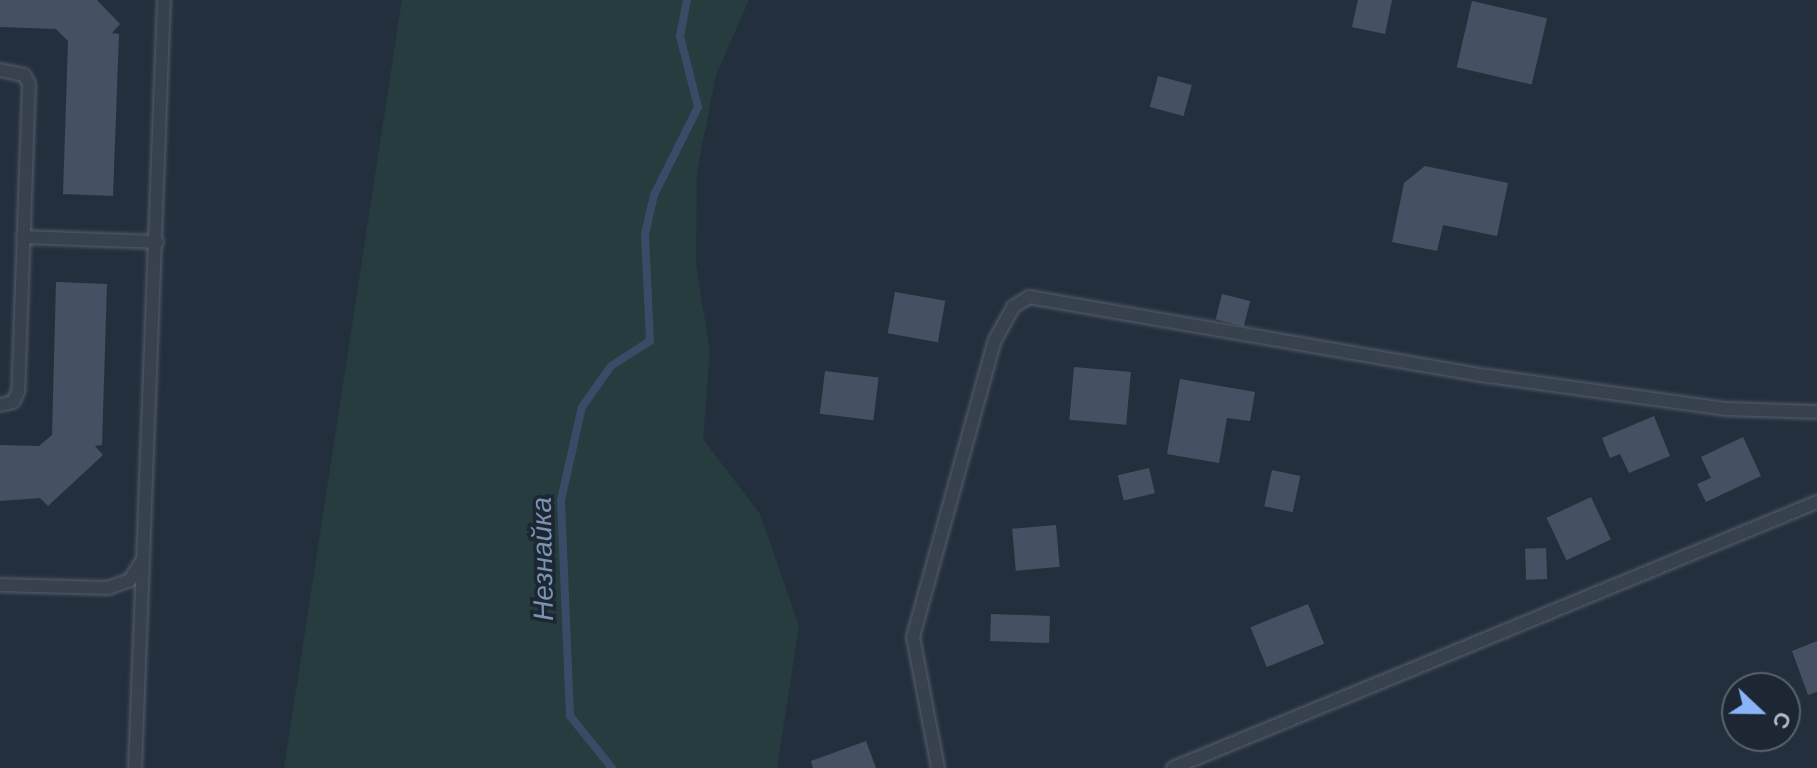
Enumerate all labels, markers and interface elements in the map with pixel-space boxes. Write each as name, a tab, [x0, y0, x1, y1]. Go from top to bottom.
water label: Незнайка	[525, 497, 561, 621]
north arrow	[1721, 672, 1801, 752]
text: С	[1765, 708, 1798, 733]

